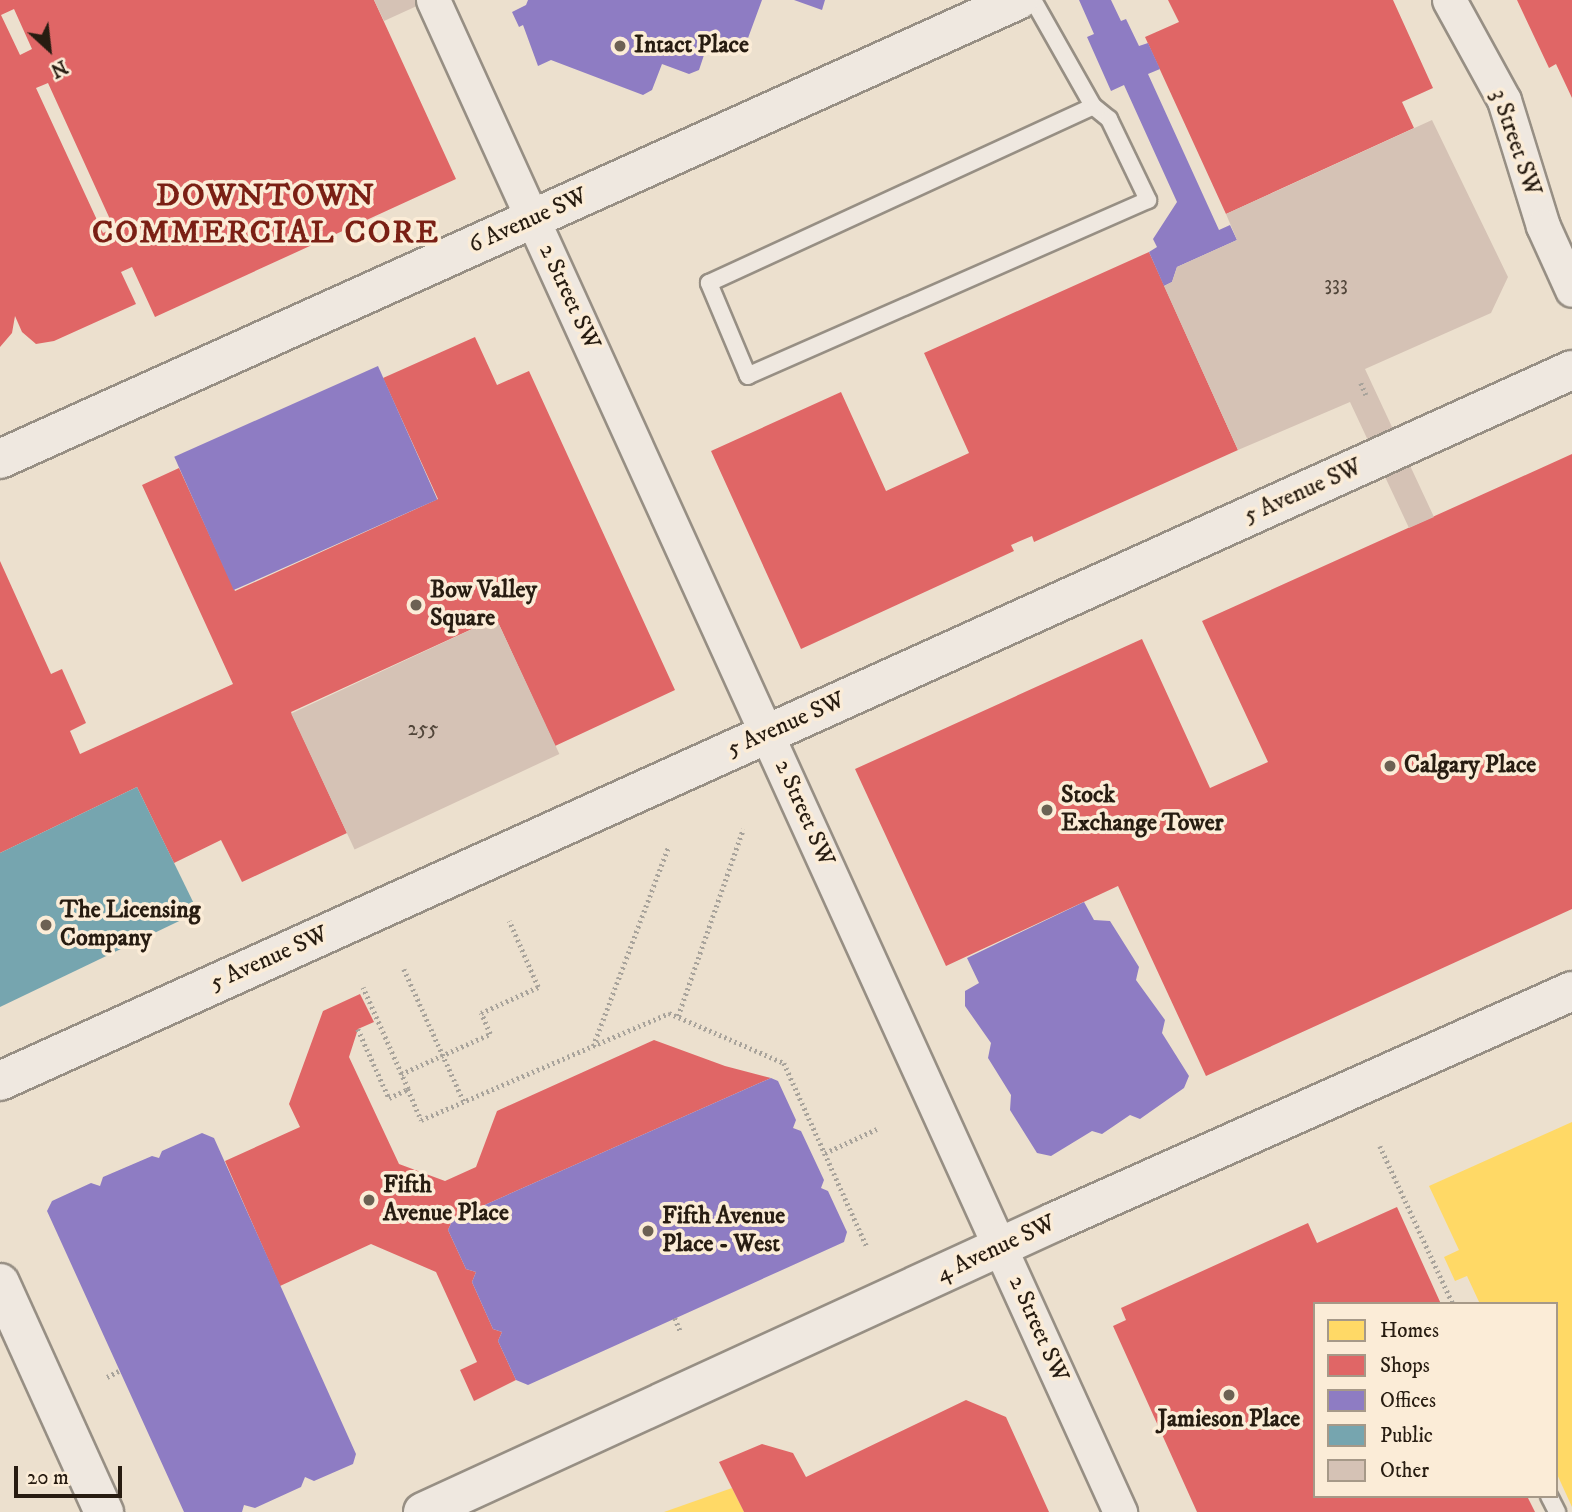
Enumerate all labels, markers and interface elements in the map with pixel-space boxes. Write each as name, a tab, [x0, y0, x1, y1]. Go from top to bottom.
north arrow	[14, 14, 84, 84]
place label: Intact Place	[634, 32, 749, 60]
marker: Intact Place	[612, 38, 628, 54]
text: N	[47, 54, 71, 82]
street label: 3 Street SW	[1483, 86, 1547, 200]
district label: DOWNTOWN COMMERCIAL CORE	[94, 178, 438, 253]
street label: 6 Avenue SW	[464, 182, 592, 260]
street label: 2 Street SW	[532, 240, 606, 354]
house number: 333	[1324, 271, 1348, 297]
street label: 5 Avenue SW	[1240, 453, 1366, 531]
place label: Bow Valley Square	[430, 577, 537, 633]
marker: Bow Valley Square	[408, 597, 424, 613]
street label: 5 Avenue SW	[723, 686, 849, 764]
house number: 255	[407, 716, 439, 742]
place label: Calgary Place	[1404, 752, 1536, 780]
street label: 2 Street SW	[768, 755, 840, 871]
marker: Calgary Place	[1382, 758, 1398, 774]
place label: Stock Exchange Tower	[1061, 782, 1224, 838]
marker: Stock Exchange Tower	[1039, 802, 1055, 818]
place label: The Licensing Company	[60, 897, 200, 953]
marker: The Licensing Company	[38, 917, 54, 933]
street label: 5 Avenue SW	[206, 920, 332, 998]
place label: Fifth Avenue Place	[383, 1172, 509, 1228]
marker: Fifth Avenue Place	[361, 1192, 377, 1208]
place label: Fifth Avenue Place - West	[662, 1203, 785, 1259]
street label: 4 Avenue SW	[932, 1209, 1060, 1289]
marker: Fifth Avenue Place - West	[640, 1223, 656, 1239]
street label: 2 Street SW	[1002, 1271, 1074, 1387]
legend	[1313, 1302, 1558, 1498]
text: Homes	[1380, 1318, 1439, 1344]
text: Shops	[1380, 1353, 1430, 1379]
marker: Jamieson Place	[1221, 1387, 1237, 1403]
text: Offices	[1380, 1388, 1436, 1414]
place label: Jamieson Place	[1158, 1406, 1300, 1434]
text: Public	[1380, 1423, 1433, 1449]
scale bar	[18, 1452, 126, 1496]
text: Other	[1380, 1458, 1429, 1484]
text: 20 m	[27, 1465, 69, 1491]

